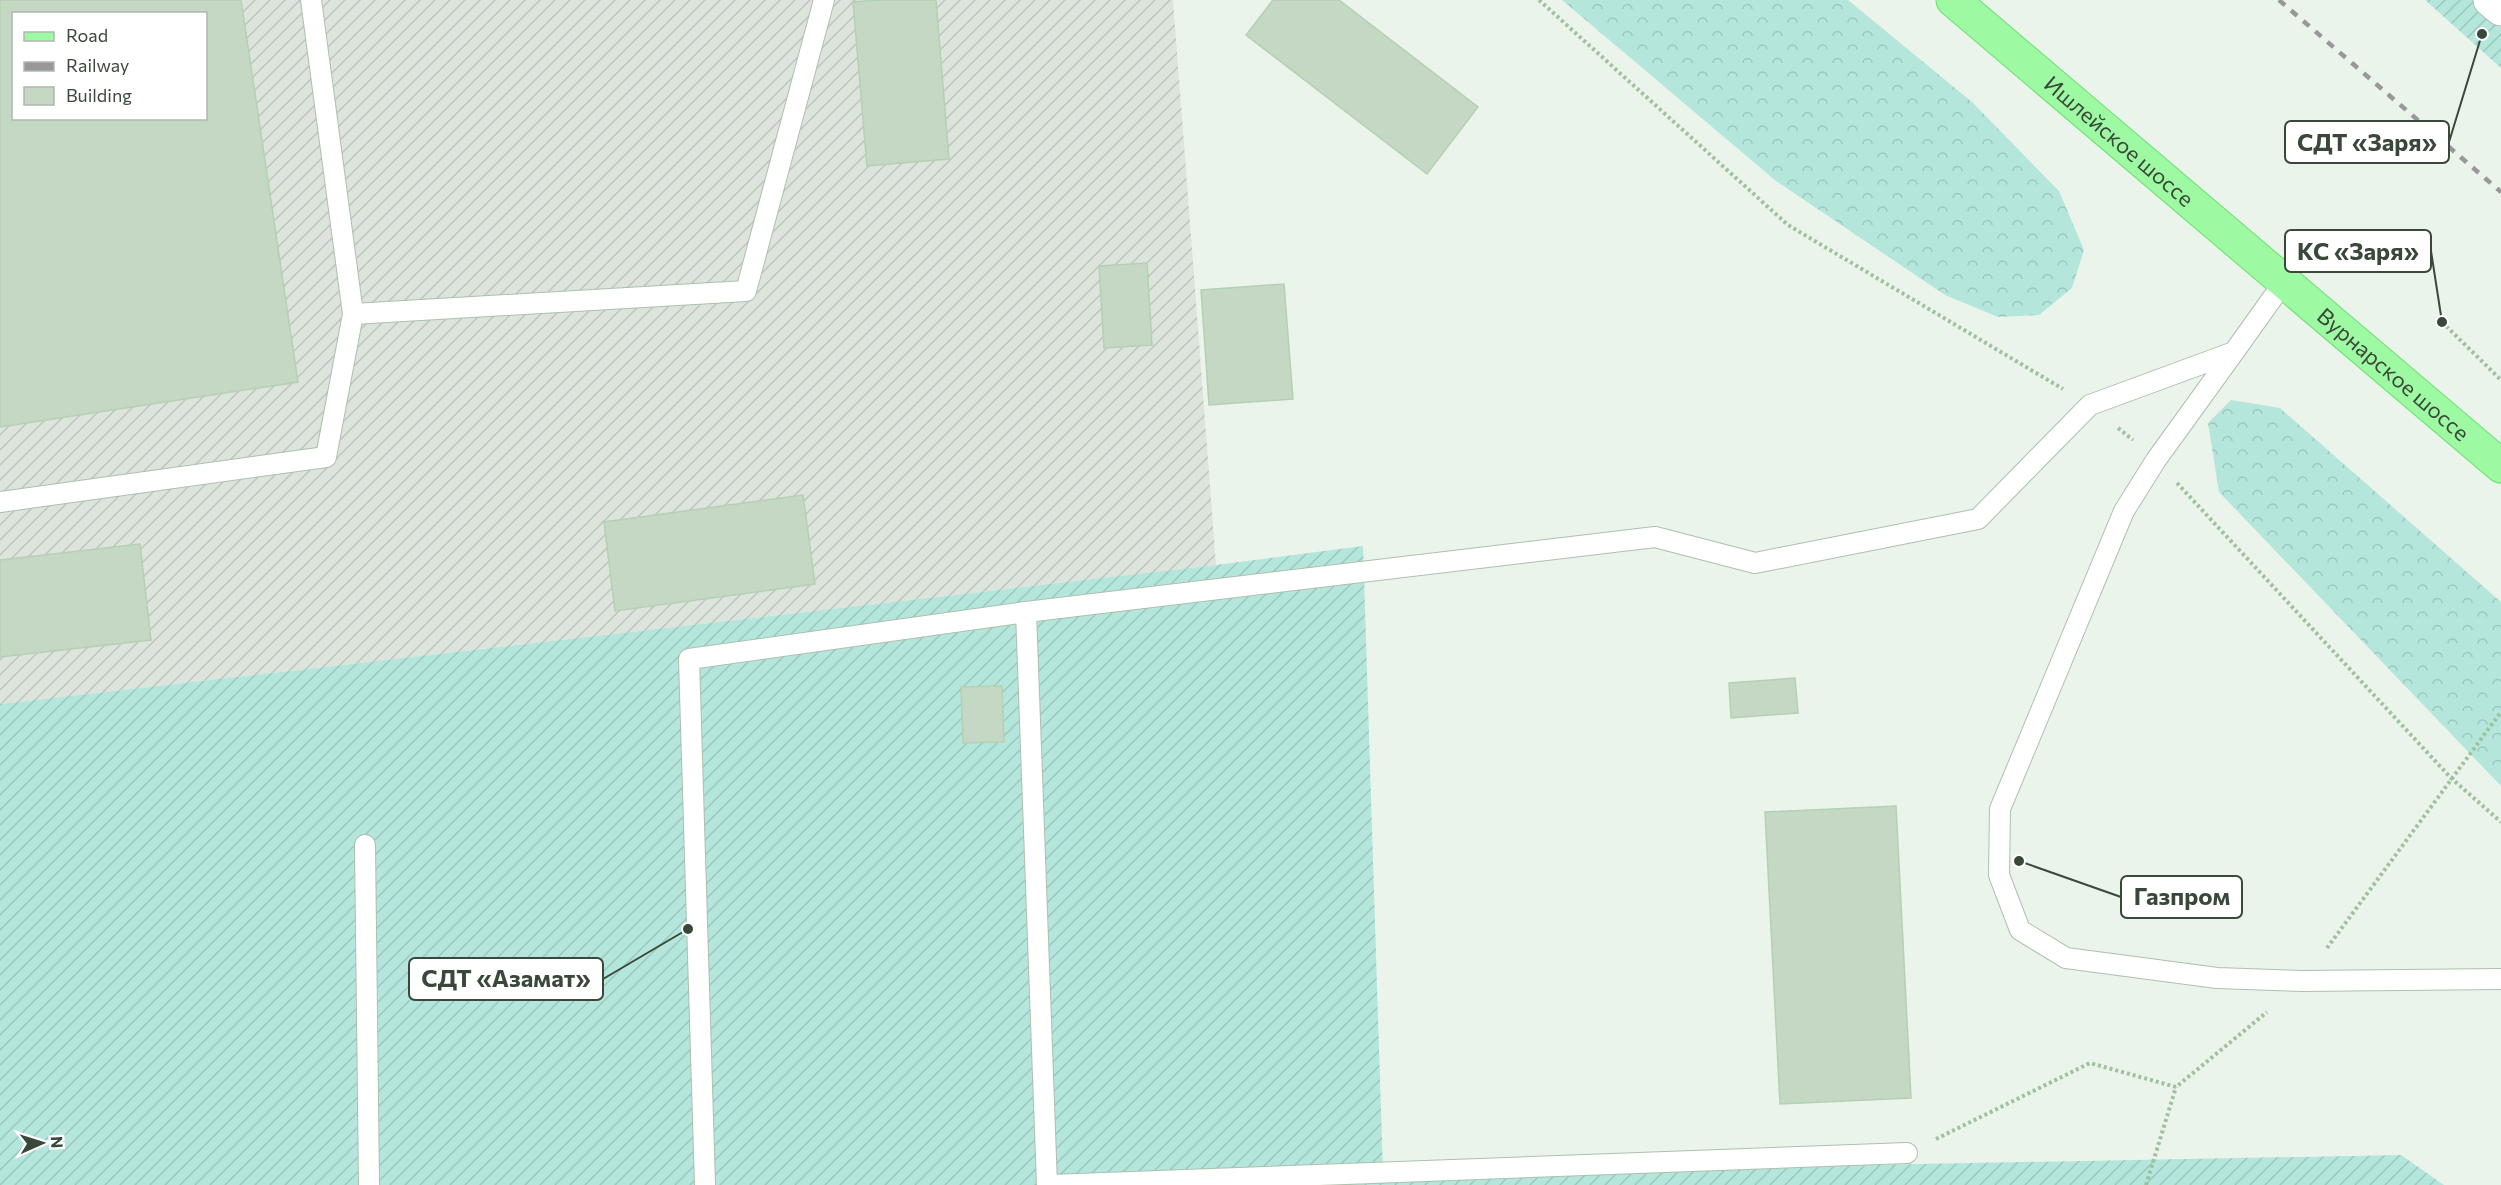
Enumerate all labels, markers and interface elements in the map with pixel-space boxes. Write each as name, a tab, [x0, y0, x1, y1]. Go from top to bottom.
legend	[12, 12, 207, 120]
text: Road	[66, 24, 108, 46]
text: Railway	[66, 54, 129, 76]
street label: Ишлейское шоссе	[2039, 70, 2200, 212]
text: Building	[66, 84, 132, 106]
callout: СДТ «Заря»	[2285, 121, 2449, 163]
text: СДТ «Заря»	[2297, 127, 2437, 156]
callout: КС «Заря»	[2285, 230, 2431, 272]
text: КС «Заря»	[2297, 236, 2419, 265]
street label: Вурнарское шоссе	[2312, 302, 2475, 446]
callout: Газпром	[2121, 876, 2242, 918]
text: Газпром	[2134, 881, 2230, 910]
callout: СДТ «Азамат»	[409, 958, 603, 1000]
text: СДТ «Азамат»	[421, 963, 591, 992]
north arrow	[12, 1113, 72, 1173]
text: N	[48, 1136, 67, 1149]

